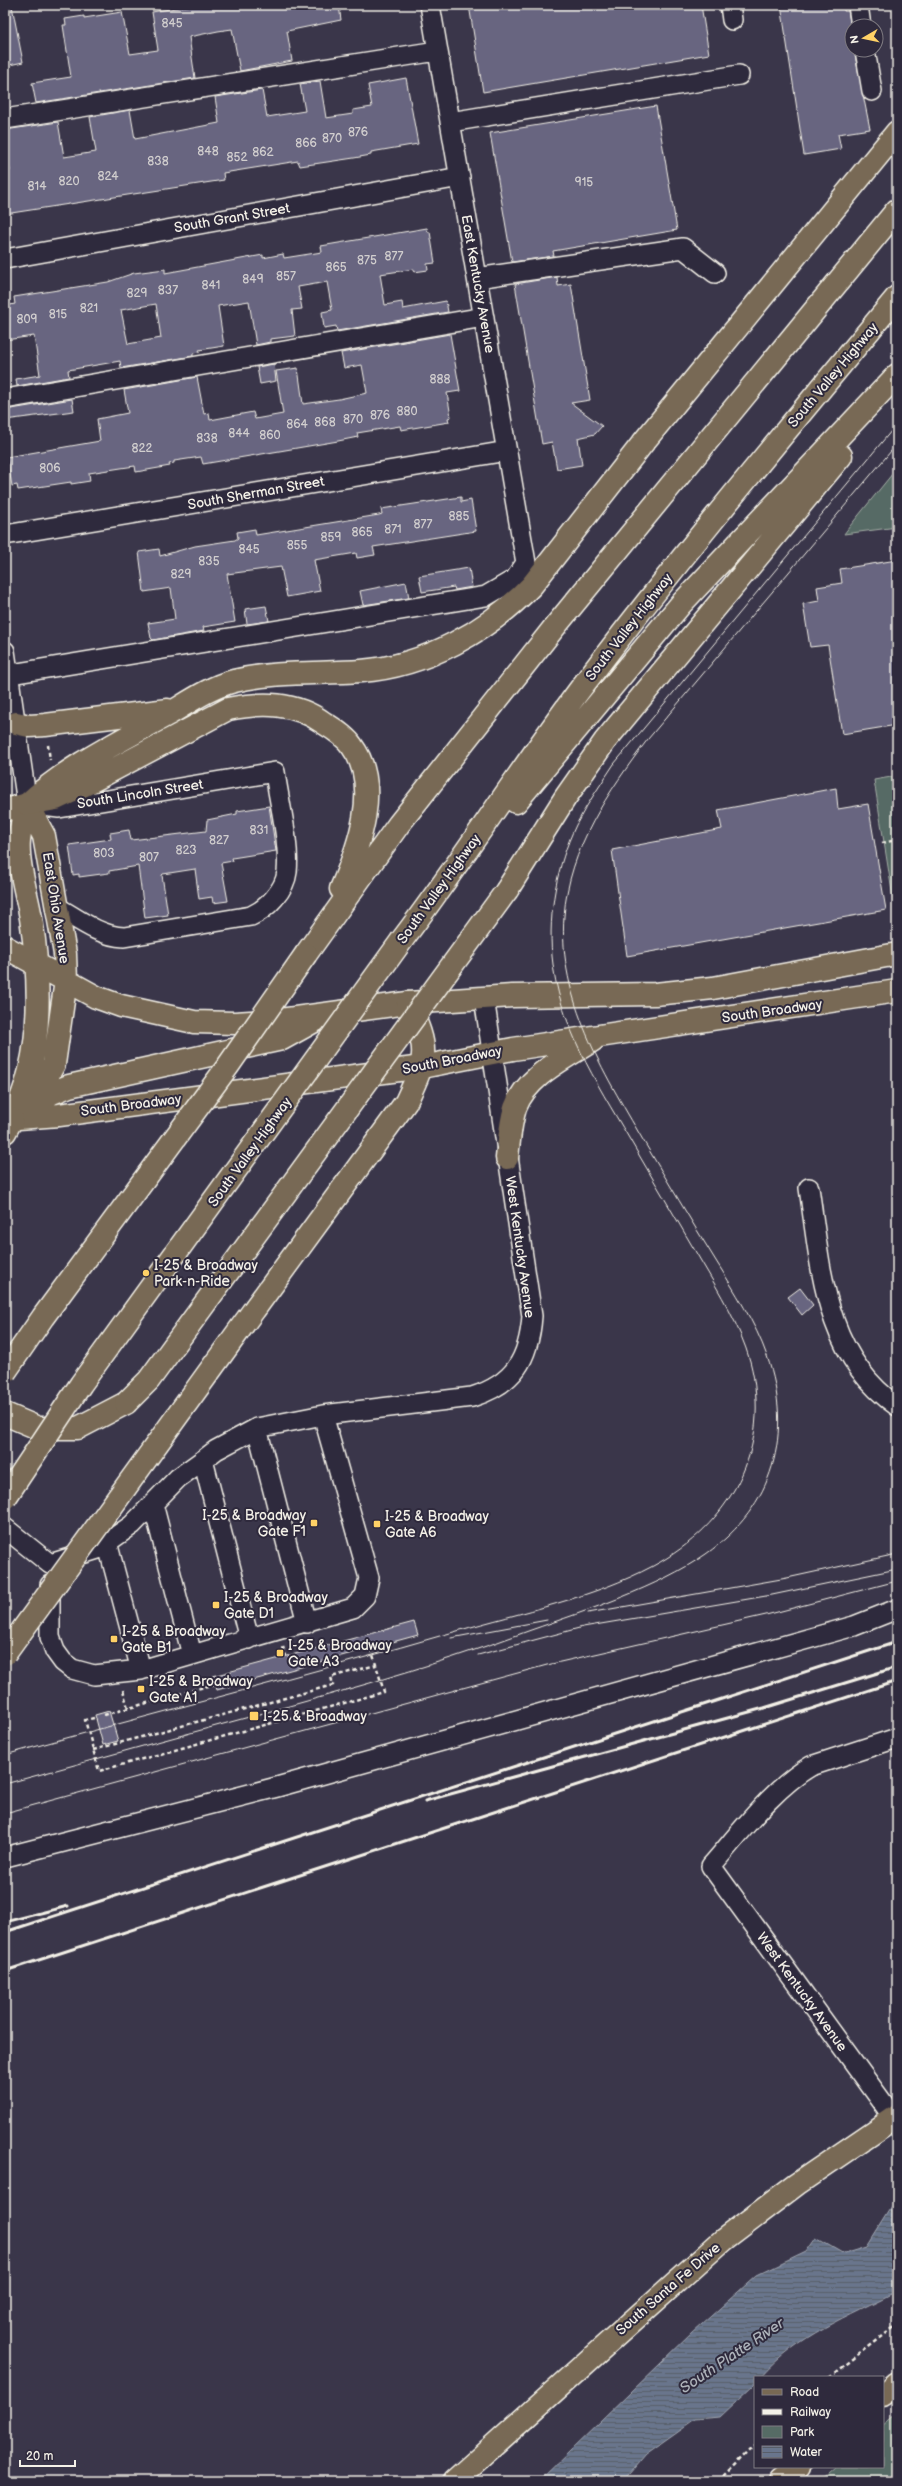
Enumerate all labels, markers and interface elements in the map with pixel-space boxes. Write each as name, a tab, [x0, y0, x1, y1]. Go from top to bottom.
house number: 845	[161, 16, 183, 31]
north arrow	[844, 18, 884, 58]
text: N	[848, 34, 862, 45]
house number: 876	[348, 125, 368, 140]
house number: 870	[322, 131, 342, 146]
house number: 866	[295, 136, 317, 151]
house number: 848	[197, 144, 219, 159]
house number: 862	[252, 145, 274, 160]
house number: 852	[227, 150, 247, 165]
house number: 838	[147, 154, 169, 169]
house number: 824	[97, 169, 119, 184]
house number: 820	[58, 174, 80, 189]
house number: 915	[575, 175, 593, 190]
house number: 814	[28, 179, 47, 194]
street label: South Grant Street	[173, 199, 292, 237]
street label: East Kentucky Avenue	[457, 214, 499, 354]
house number: 877	[385, 249, 403, 264]
house number: 875	[357, 253, 377, 268]
house number: 865	[325, 260, 347, 275]
house number: 857	[276, 269, 296, 284]
house number: 849	[242, 272, 264, 287]
house number: 841	[202, 278, 220, 293]
house number: 837	[158, 283, 178, 298]
house number: 829	[126, 286, 148, 301]
house number: 821	[80, 301, 98, 316]
house number: 815	[49, 307, 67, 322]
house number: 809	[17, 312, 38, 327]
street label: South Valley Highway	[784, 319, 882, 431]
house number: 888	[430, 372, 451, 387]
house number: 880	[396, 404, 418, 419]
house number: 876	[370, 408, 390, 423]
house number: 870	[343, 412, 363, 427]
house number: 868	[314, 415, 336, 430]
house number: 864	[286, 417, 308, 432]
house number: 844	[228, 426, 250, 441]
house number: 860	[259, 428, 281, 443]
house number: 838	[196, 431, 218, 446]
house number: 822	[131, 441, 153, 456]
house number: 806	[39, 461, 61, 476]
street label: South Sherman Street	[186, 472, 326, 513]
house number: 885	[449, 509, 470, 524]
house number: 877	[414, 517, 432, 532]
house number: 871	[384, 522, 402, 537]
house number: 865	[351, 525, 373, 540]
house number: 859	[321, 530, 341, 545]
house number: 855	[287, 538, 307, 553]
house number: 845	[238, 542, 260, 557]
house number: 835	[198, 554, 220, 569]
house number: 829	[170, 567, 192, 582]
street label: South Valley Highway	[582, 570, 677, 684]
street label: South Lincoln Street	[76, 776, 205, 812]
house number: 831	[249, 823, 269, 838]
street label: South Valley Highway	[394, 830, 485, 947]
house number: 827	[209, 833, 229, 848]
house number: 823	[175, 843, 197, 858]
house number: 803	[93, 846, 115, 861]
house number: 807	[139, 850, 159, 865]
street label: East Ohio Avenue	[39, 851, 73, 965]
street label: South Broadway	[721, 995, 824, 1026]
street label: South Broadway	[401, 1042, 504, 1078]
street label: South Broadway	[80, 1090, 183, 1120]
street label: South Valley Highway	[205, 1093, 296, 1210]
street label: West Kentucky Avenue	[502, 1175, 538, 1319]
place label: I-25 & Broadway Park-n-Ride	[154, 1257, 259, 1290]
marker: I-25 & Broadway Park-n-Ride	[141, 1268, 151, 1278]
place label: I-25 & Broadway Gate F1	[202, 1507, 307, 1540]
place label: I-25 & Broadway Gate A6	[385, 1508, 490, 1541]
marker: I-25 & Broadway Gate F1	[309, 1518, 319, 1528]
marker: I-25 & Broadway Gate A6	[372, 1519, 382, 1529]
place label: I-25 & Broadway Gate D1	[224, 1589, 329, 1622]
marker: I-25 & Broadway Gate D1	[211, 1600, 221, 1610]
place label: I-25 & Broadway Gate B1	[122, 1623, 227, 1656]
marker: I-25 & Broadway Gate B1	[109, 1634, 119, 1644]
place label: I-25 & Broadway Gate A3	[288, 1637, 393, 1670]
marker: I-25 & Broadway Gate A3	[275, 1648, 285, 1658]
place label: I-25 & Broadway Gate A1	[149, 1673, 254, 1706]
marker: I-25 & Broadway Gate A1	[136, 1684, 146, 1694]
place label: I-25 & Broadway	[263, 1708, 368, 1725]
marker: I-25 & Broadway	[248, 1710, 260, 1722]
street label: West Kentucky Avenue	[753, 1929, 851, 2055]
street label: South Santa Fe Drive	[612, 2239, 724, 2339]
water label: South Platte River	[676, 2313, 789, 2398]
legend	[754, 2376, 884, 2468]
text: Road	[790, 2385, 819, 2400]
text: Railway	[790, 2405, 832, 2420]
text: Park	[790, 2425, 814, 2440]
scale bar	[20, 2442, 75, 2468]
text: Water	[790, 2445, 822, 2460]
text: 20 m	[26, 2449, 53, 2464]

